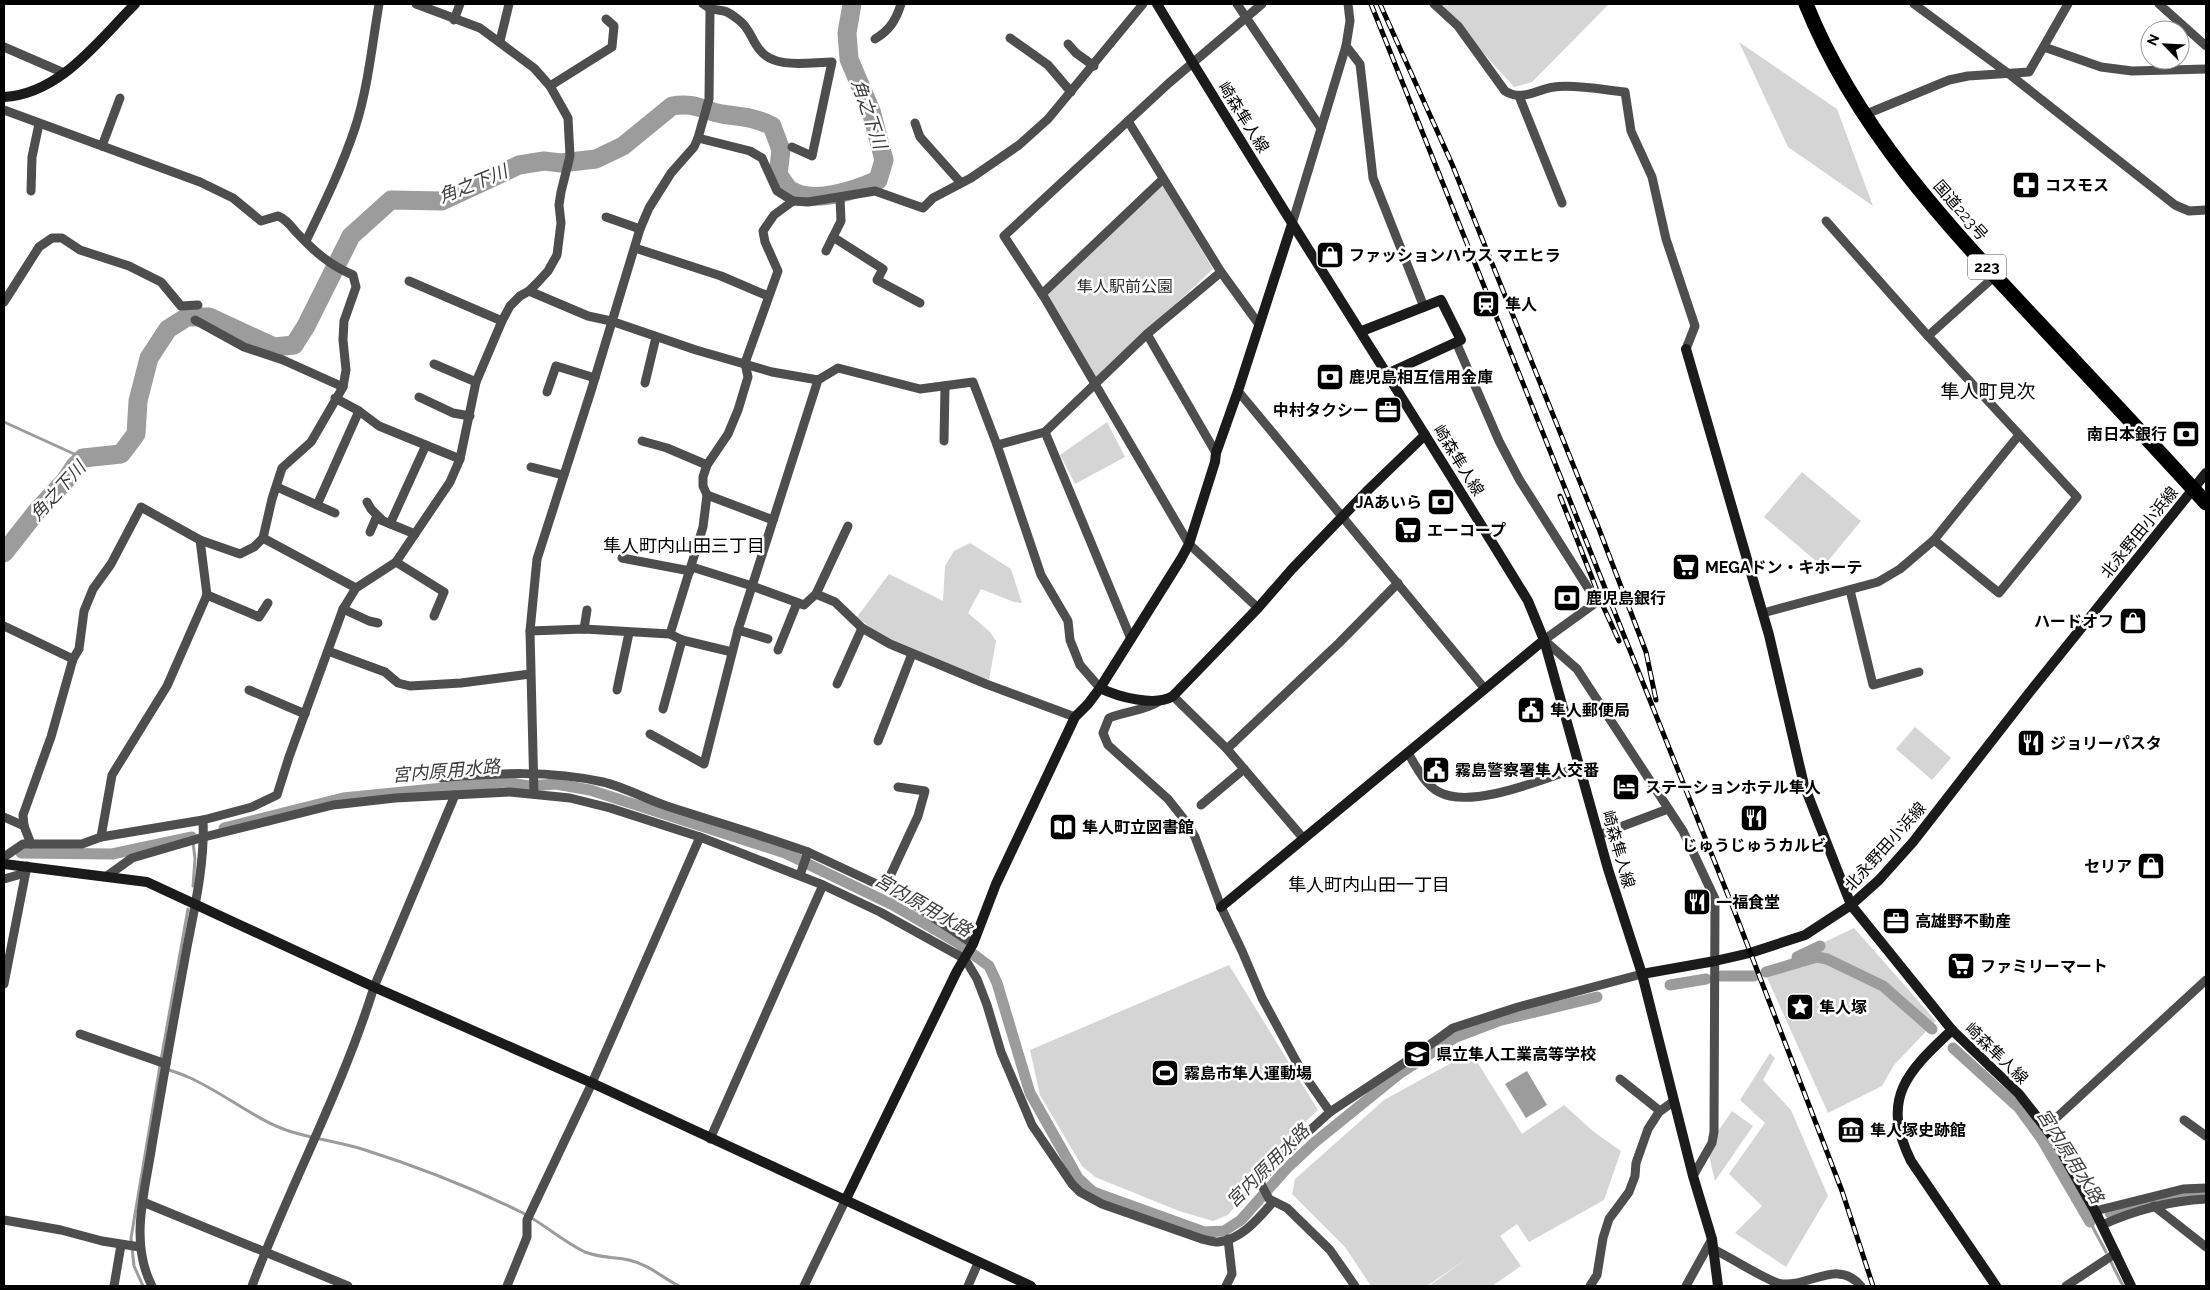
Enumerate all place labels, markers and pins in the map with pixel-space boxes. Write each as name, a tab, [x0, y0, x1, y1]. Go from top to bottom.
pharmacy icon: コスモス	[2011, 170, 2041, 200]
place label: コスモス	[2045, 176, 2109, 195]
shop icon: ファッションハウス マエヒラ	[1315, 240, 1345, 270]
place label: ファッションハウス マエヒラ	[1349, 246, 1561, 265]
station icon: 隼人	[1471, 289, 1501, 319]
place label: 隼人	[1505, 295, 1537, 314]
bank icon: 鹿児島相互信用金庫	[1315, 362, 1345, 392]
place label: 鹿児島相互信用金庫	[1349, 368, 1493, 387]
office icon: 中村タクシー	[1373, 395, 1403, 425]
place label: 中村タクシー	[1273, 401, 1369, 420]
bank icon: 南日本銀行	[2171, 419, 2201, 449]
place label: 南日本銀行	[2087, 425, 2167, 444]
bank icon: JAあいら	[1426, 487, 1456, 517]
place label: JAあいら	[1356, 493, 1422, 512]
supermarket icon: エーコープ	[1393, 515, 1423, 545]
place label: エーコープ	[1427, 521, 1506, 540]
supermarket icon: MEGAドン・キホーテ	[1671, 552, 1701, 582]
place label: MEGAドン・キホーテ	[1705, 558, 1863, 577]
bank icon: 鹿児島銀行	[1552, 583, 1582, 613]
place label: 鹿児島銀行	[1586, 589, 1666, 608]
shop icon: ハードオフ	[2118, 606, 2148, 636]
place label: ハードオフ	[2034, 612, 2114, 631]
public building icon: 隼人郵便局	[1516, 695, 1546, 725]
place label: 隼人郵便局	[1550, 701, 1630, 720]
restaurant icon: ジョリーパスタ	[2016, 728, 2046, 758]
place label: ジョリーパスタ	[2050, 734, 2162, 753]
public building icon: 霧島警察署隼人交番	[1421, 755, 1451, 785]
place label: 霧島警察署隼人交番	[1455, 761, 1599, 780]
hotel icon: ステーションホテル隼人	[1611, 772, 1641, 802]
place label: ステーションホテル隼人	[1645, 778, 1821, 797]
restaurant icon: じゅうじゅうカルビ	[1739, 803, 1769, 833]
library icon: 隼人町立図書館	[1048, 812, 1078, 842]
place label: 隼人町立図書館	[1082, 818, 1194, 837]
place label: じゅうじゅうカルビ	[1682, 836, 1826, 855]
shop icon: セリア	[2136, 851, 2166, 881]
place label: セリア	[2084, 857, 2132, 876]
restaurant icon: 一福食堂	[1682, 887, 1712, 917]
place label: 一福食堂	[1716, 893, 1780, 912]
office icon: 高雄野不動産	[1881, 906, 1911, 936]
place label: 高雄野不動産	[1915, 912, 2011, 931]
supermarket icon: ファミリーマート	[1946, 951, 1976, 981]
place label: ファミリーマート	[1980, 957, 2108, 976]
place icon: 隼人塚	[1785, 992, 1815, 1022]
place label: 隼人塚	[1819, 998, 1867, 1017]
school or university icon: 県立隼人工業高等学校	[1402, 1039, 1432, 1069]
place label: 県立隼人工業高等学校	[1436, 1045, 1596, 1064]
sports icon: 霧島市隼人運動場	[1150, 1058, 1180, 1088]
place label: 霧島市隼人運動場	[1184, 1064, 1312, 1083]
museum icon: 隼人塚史跡館	[1836, 1115, 1866, 1145]
place label: 隼人塚史跡館	[1870, 1121, 1966, 1140]

